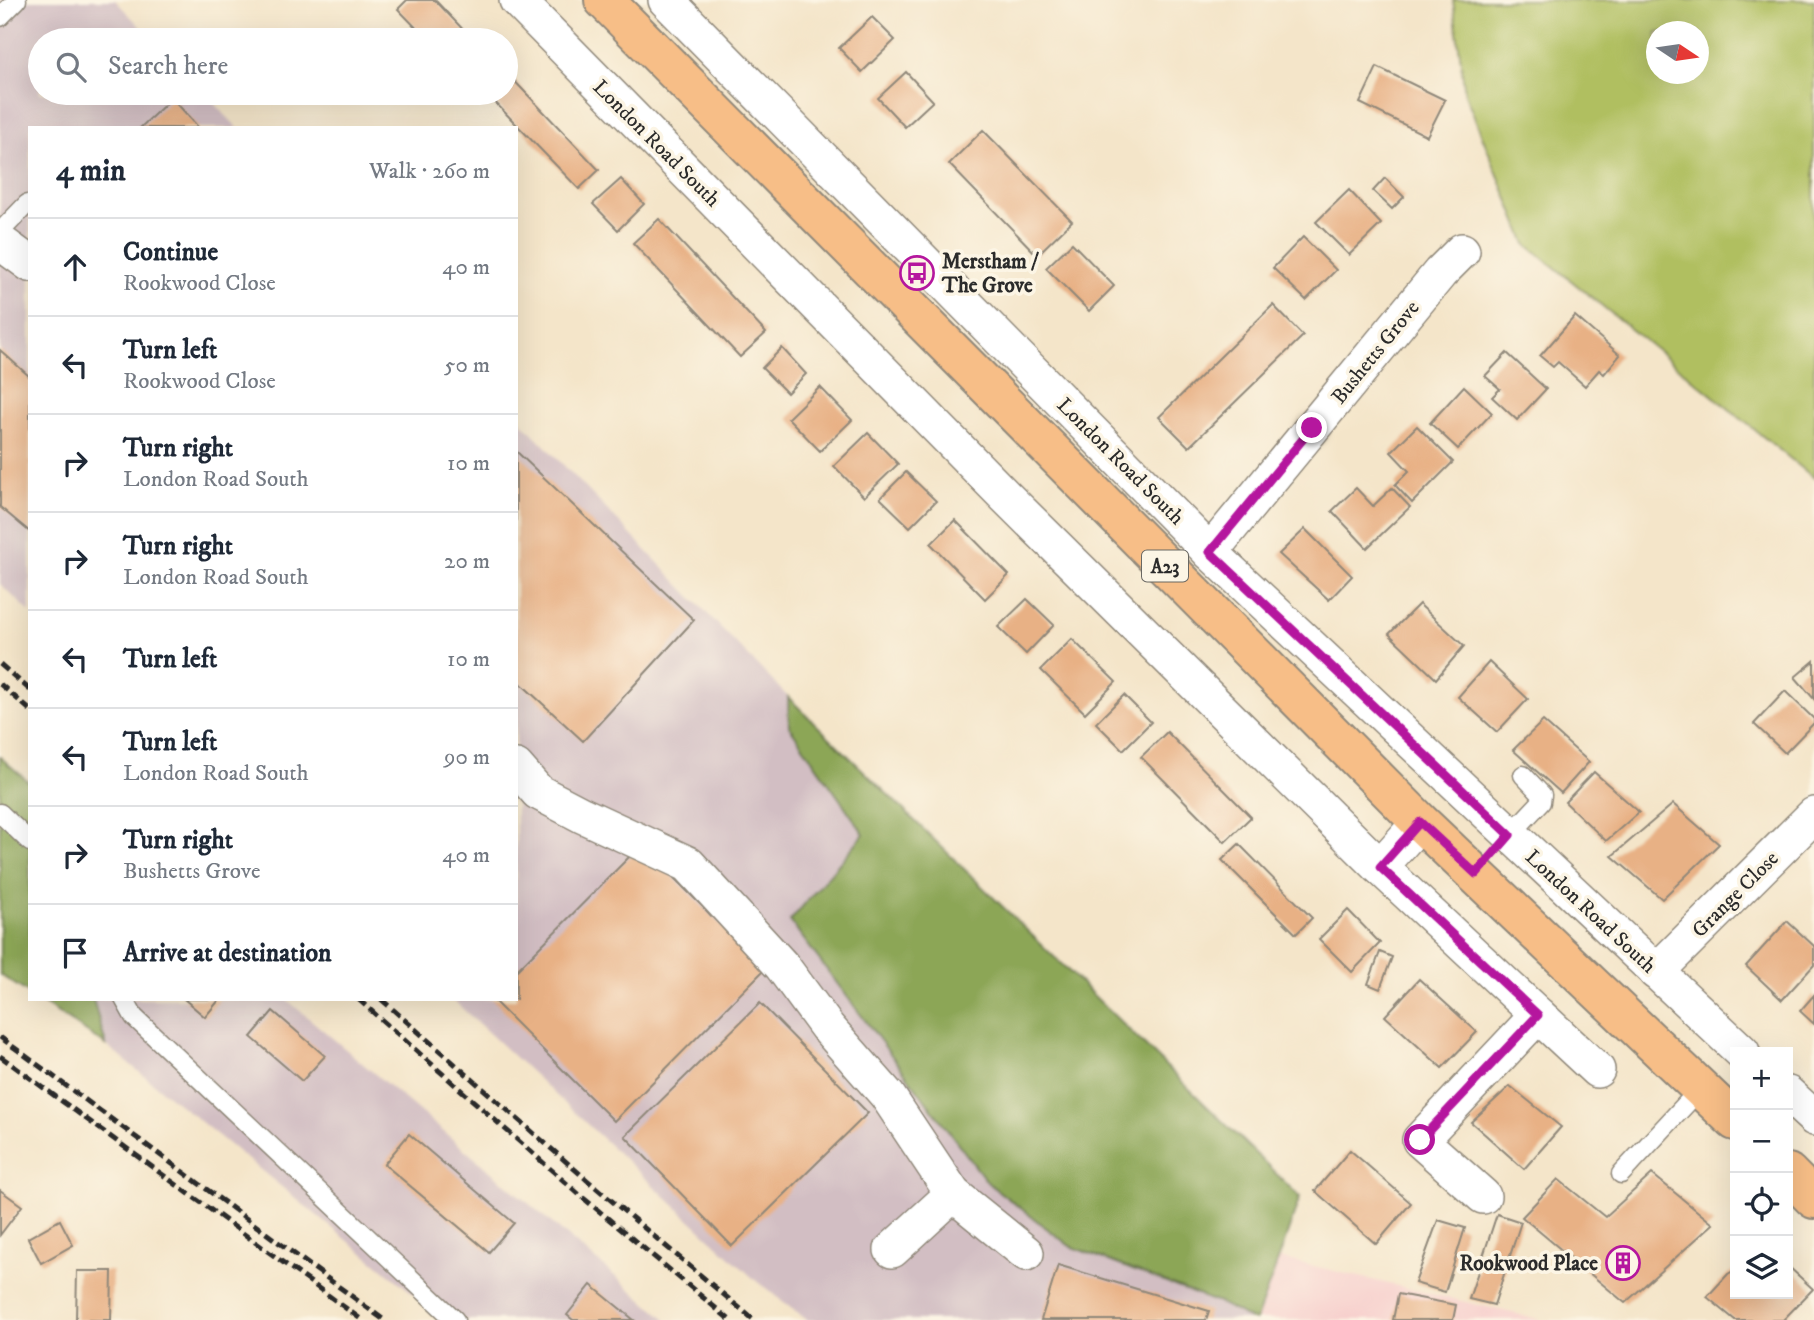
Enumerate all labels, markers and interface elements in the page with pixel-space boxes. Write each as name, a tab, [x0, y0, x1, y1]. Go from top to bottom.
north arrow	[1646, 21, 1709, 84]
search box	[28, 28, 518, 105]
icon: search	[52, 48, 90, 86]
text: Search here	[108, 50, 228, 83]
street label: London Road South	[587, 75, 725, 213]
text: 4 min	[56, 153, 126, 190]
text: Walk · 260 m	[369, 157, 490, 186]
text: Continue	[123, 236, 218, 269]
icon: ahead	[56, 248, 94, 286]
place label: Merstham / The Grove	[941, 249, 1039, 299]
text: 40 m	[442, 253, 490, 282]
bus stop icon: Merstham / The Grove	[898, 254, 936, 292]
text: Rookwood Close	[123, 269, 276, 298]
street label: Bushetts Grove	[1326, 295, 1426, 410]
text: Turn left	[123, 334, 217, 367]
icon: left	[56, 346, 94, 384]
text: 50 m	[444, 351, 490, 380]
text: Rookwood Close	[123, 367, 276, 396]
street label: London Road South	[1051, 393, 1189, 531]
route end	[1296, 412, 1327, 443]
text: Turn right	[123, 432, 233, 465]
icon: right	[56, 444, 94, 482]
text: 10 m	[447, 449, 490, 478]
text: London Road South	[123, 465, 309, 494]
text: Turn right	[123, 530, 233, 563]
icon: right	[56, 542, 94, 580]
text: 20 m	[444, 547, 490, 576]
road number: A23	[1142, 551, 1188, 582]
text: London Road South	[123, 563, 309, 592]
icon: left	[56, 640, 94, 678]
text: Turn left	[123, 643, 217, 676]
text: 10 m	[447, 645, 490, 674]
text: Turn left	[123, 726, 217, 759]
icon: left	[56, 738, 94, 776]
text: 90 m	[444, 743, 490, 772]
text: London Road South	[123, 759, 309, 788]
text: Turn right	[123, 824, 233, 857]
icon: right	[56, 836, 94, 874]
text: 40 m	[442, 841, 490, 870]
street label: London Road South	[1519, 844, 1661, 979]
street label: Grange Close	[1687, 846, 1785, 943]
text: Bushetts Grove	[123, 857, 261, 886]
icon: arrive	[56, 934, 94, 972]
text: Arrive at destination	[123, 937, 332, 970]
map controls	[1730, 1047, 1793, 1299]
button: +	[1730, 1047, 1793, 1110]
button: −	[1730, 1110, 1793, 1173]
route start	[1404, 1124, 1435, 1155]
button: locate	[1730, 1173, 1793, 1236]
button: layers	[1730, 1236, 1793, 1299]
building icon: Rookwood Place	[1604, 1244, 1642, 1282]
place label: Rookwood Place	[1460, 1251, 1598, 1277]

